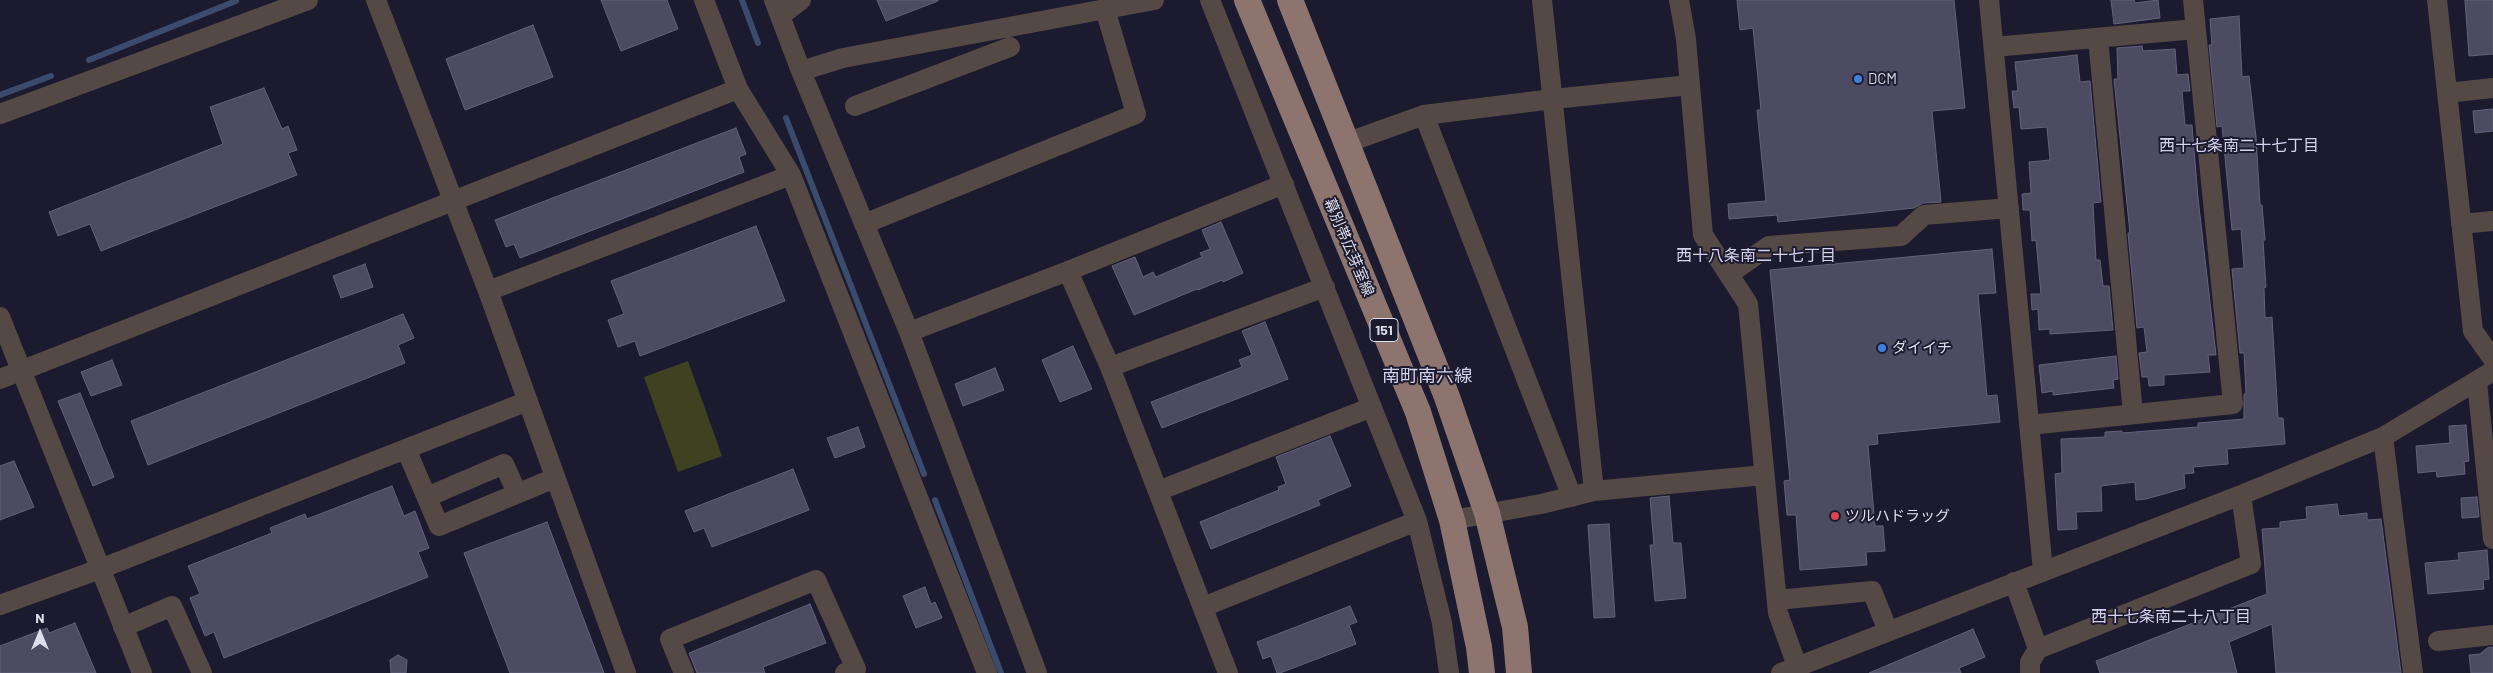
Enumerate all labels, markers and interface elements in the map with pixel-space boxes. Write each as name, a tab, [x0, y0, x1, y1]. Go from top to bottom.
place label: DCM	[1868, 70, 1897, 88]
marker: DCM	[1852, 73, 1864, 85]
district label: 西十七条南二十七丁目	[2159, 136, 2319, 156]
street label: 幕別帯広芽室線	[1320, 195, 1378, 299]
district label: 西十八条南二十七丁目	[1676, 246, 1836, 266]
road number: 151	[1370, 318, 1398, 342]
place label: ダイイチ	[1892, 339, 1952, 357]
marker: ダイイチ	[1876, 342, 1888, 354]
district label: 南町南六線	[1382, 365, 1472, 387]
place label: ツルハドラッグ	[1845, 507, 1950, 525]
marker: ツルハドラッグ	[1829, 510, 1841, 522]
district label: 西十七条南二十八丁目	[2091, 607, 2251, 627]
north arrow	[15, 608, 65, 658]
text: N	[35, 609, 45, 626]

